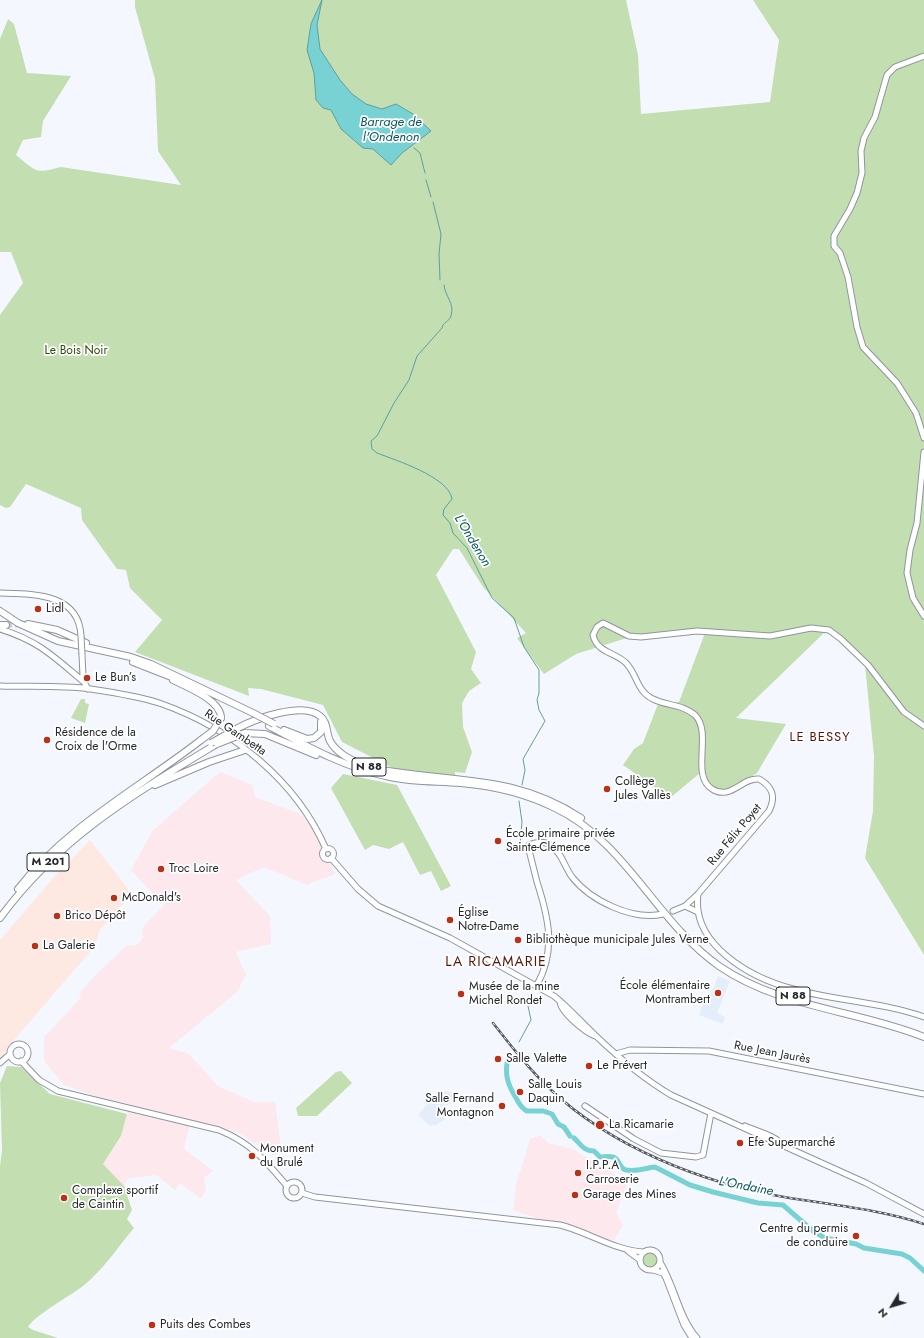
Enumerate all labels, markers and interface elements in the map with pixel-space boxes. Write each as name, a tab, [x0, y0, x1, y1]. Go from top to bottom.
water label: Barrage de l'Ondenon	[360, 115, 422, 146]
park label: Le Bois Noir	[44, 344, 108, 358]
water label: L'Ondenon	[450, 512, 494, 570]
place label: Lidl	[46, 602, 64, 616]
marker: Lidl	[33, 604, 43, 614]
place label: Le Bun’s	[95, 671, 136, 685]
marker: Le Bun’s	[82, 673, 92, 683]
street label: Rue Gambetta	[201, 707, 269, 759]
place label: Résidence de la Croix de l'Orme	[55, 726, 137, 754]
district label: LE BESSY	[790, 730, 850, 746]
marker: Résidence de la Croix de l'Orme	[42, 735, 52, 745]
road number: N 88	[352, 758, 386, 776]
place label: Collège Jules Vallès	[615, 775, 671, 803]
marker: Collège Jules Vallès	[602, 784, 612, 794]
street label: Rue Félix Poyet	[705, 801, 765, 869]
place label: École primaire privée Sainte-Clémence	[506, 827, 615, 855]
marker: École primaire privée Sainte-Clémence	[493, 836, 503, 846]
road number: M 201	[27, 853, 69, 871]
place label: Troc Loire	[169, 862, 219, 876]
marker: Troc Loire	[156, 864, 166, 874]
place label: McDonald's	[122, 891, 181, 905]
marker: McDonald's	[109, 893, 119, 903]
place label: Église Notre-Dame	[458, 906, 519, 934]
place label: Brico Dépôt	[65, 909, 125, 923]
marker: Brico Dépôt	[52, 911, 62, 921]
marker: Église Notre-Dame	[445, 915, 455, 925]
place label: Bibliothèque municipale Jules Verne	[526, 933, 709, 947]
marker: Bibliothèque municipale Jules Verne	[513, 935, 523, 945]
place label: La Galerie	[43, 939, 95, 953]
marker: La Galerie	[30, 941, 40, 951]
district label: LA RICAMARIE	[445, 955, 547, 971]
place label: École élémentaire Montrambert	[620, 979, 710, 1007]
place label: Musée de la mine Michel Rondet	[469, 980, 560, 1008]
road number: N 88	[776, 987, 810, 1005]
marker: École élémentaire Montrambert	[713, 988, 723, 998]
marker: Musée de la mine Michel Rondet	[456, 989, 466, 999]
street label: Rue Jean Jaurès	[733, 1039, 811, 1067]
place label: Salle Valette	[506, 1052, 567, 1066]
marker: Salle Valette	[493, 1054, 503, 1064]
place label: Le Prévert	[597, 1059, 647, 1073]
marker: Le Prévert	[584, 1061, 594, 1071]
place label: Salle Louis Daquin	[528, 1078, 582, 1106]
marker: Salle Louis Daquin	[515, 1087, 525, 1097]
place label: Salle Fernand Montagnon	[425, 1092, 494, 1120]
marker: Salle Fernand Montagnon	[497, 1101, 507, 1111]
place label: La Ricamarie	[609, 1118, 674, 1132]
marker: La Ricamarie	[594, 1119, 606, 1131]
place label: Efe Supermarché	[748, 1136, 835, 1150]
marker: Efe Supermarché	[735, 1138, 745, 1148]
place label: Monument du Brulé	[260, 1142, 314, 1170]
marker: Monument du Brulé	[247, 1151, 257, 1161]
place label: I.P.P.A Carroserie	[586, 1159, 639, 1187]
marker: I.P.P.A Carroserie	[573, 1168, 583, 1178]
water label: L'Ondaine	[717, 1174, 775, 1200]
place label: Complexe sportif de Caintin	[72, 1184, 158, 1212]
place label: Garage des Mines	[583, 1188, 676, 1202]
marker: Garage des Mines	[570, 1190, 580, 1200]
marker: Complexe sportif de Caintin	[59, 1193, 69, 1203]
place label: Centre du permis de conduire	[760, 1222, 848, 1250]
marker: Centre du permis de conduire	[851, 1231, 861, 1241]
north arrow	[872, 1286, 912, 1326]
text: N	[874, 1305, 892, 1322]
place label: Puits des Combes	[160, 1318, 251, 1332]
marker: Puits des Combes	[147, 1320, 157, 1330]

